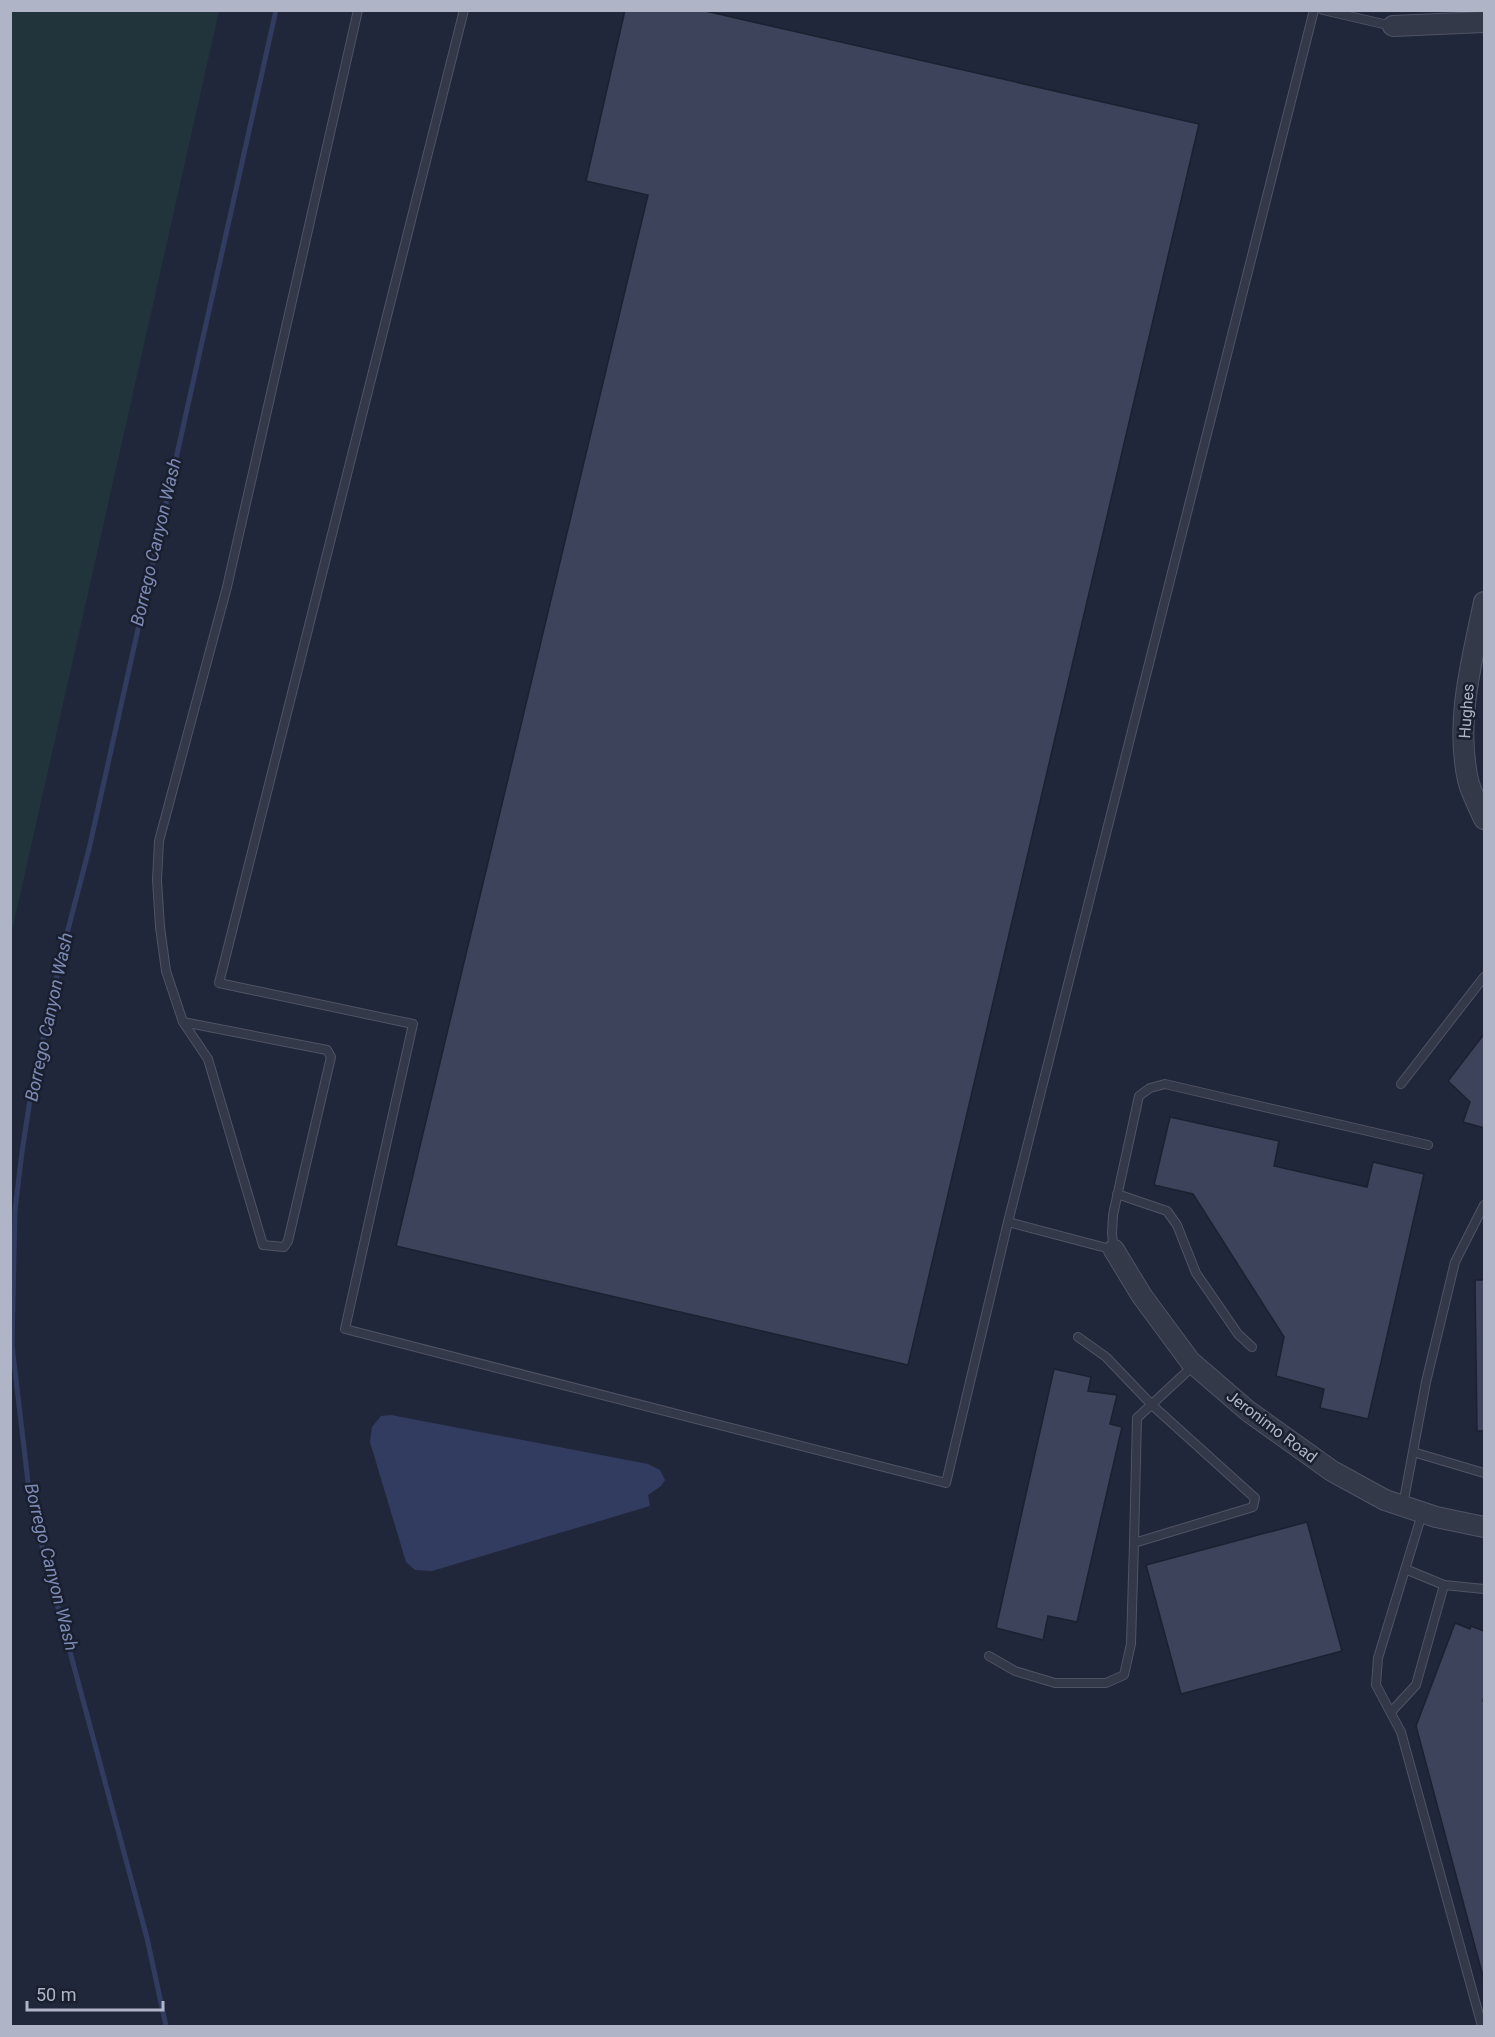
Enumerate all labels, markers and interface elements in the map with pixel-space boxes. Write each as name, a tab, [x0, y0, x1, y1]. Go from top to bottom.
water label: Borrego Canyon Wash	[126, 456, 185, 628]
street label: Hughes	[1455, 683, 1478, 739]
water label: Borrego Canyon Wash	[20, 931, 77, 1103]
street label: Jeronimo Road	[1223, 1386, 1321, 1467]
water label: Borrego Canyon Wash	[20, 1481, 82, 1653]
scale bar	[27, 1974, 164, 2012]
text: 50 m	[36, 1984, 76, 2005]

